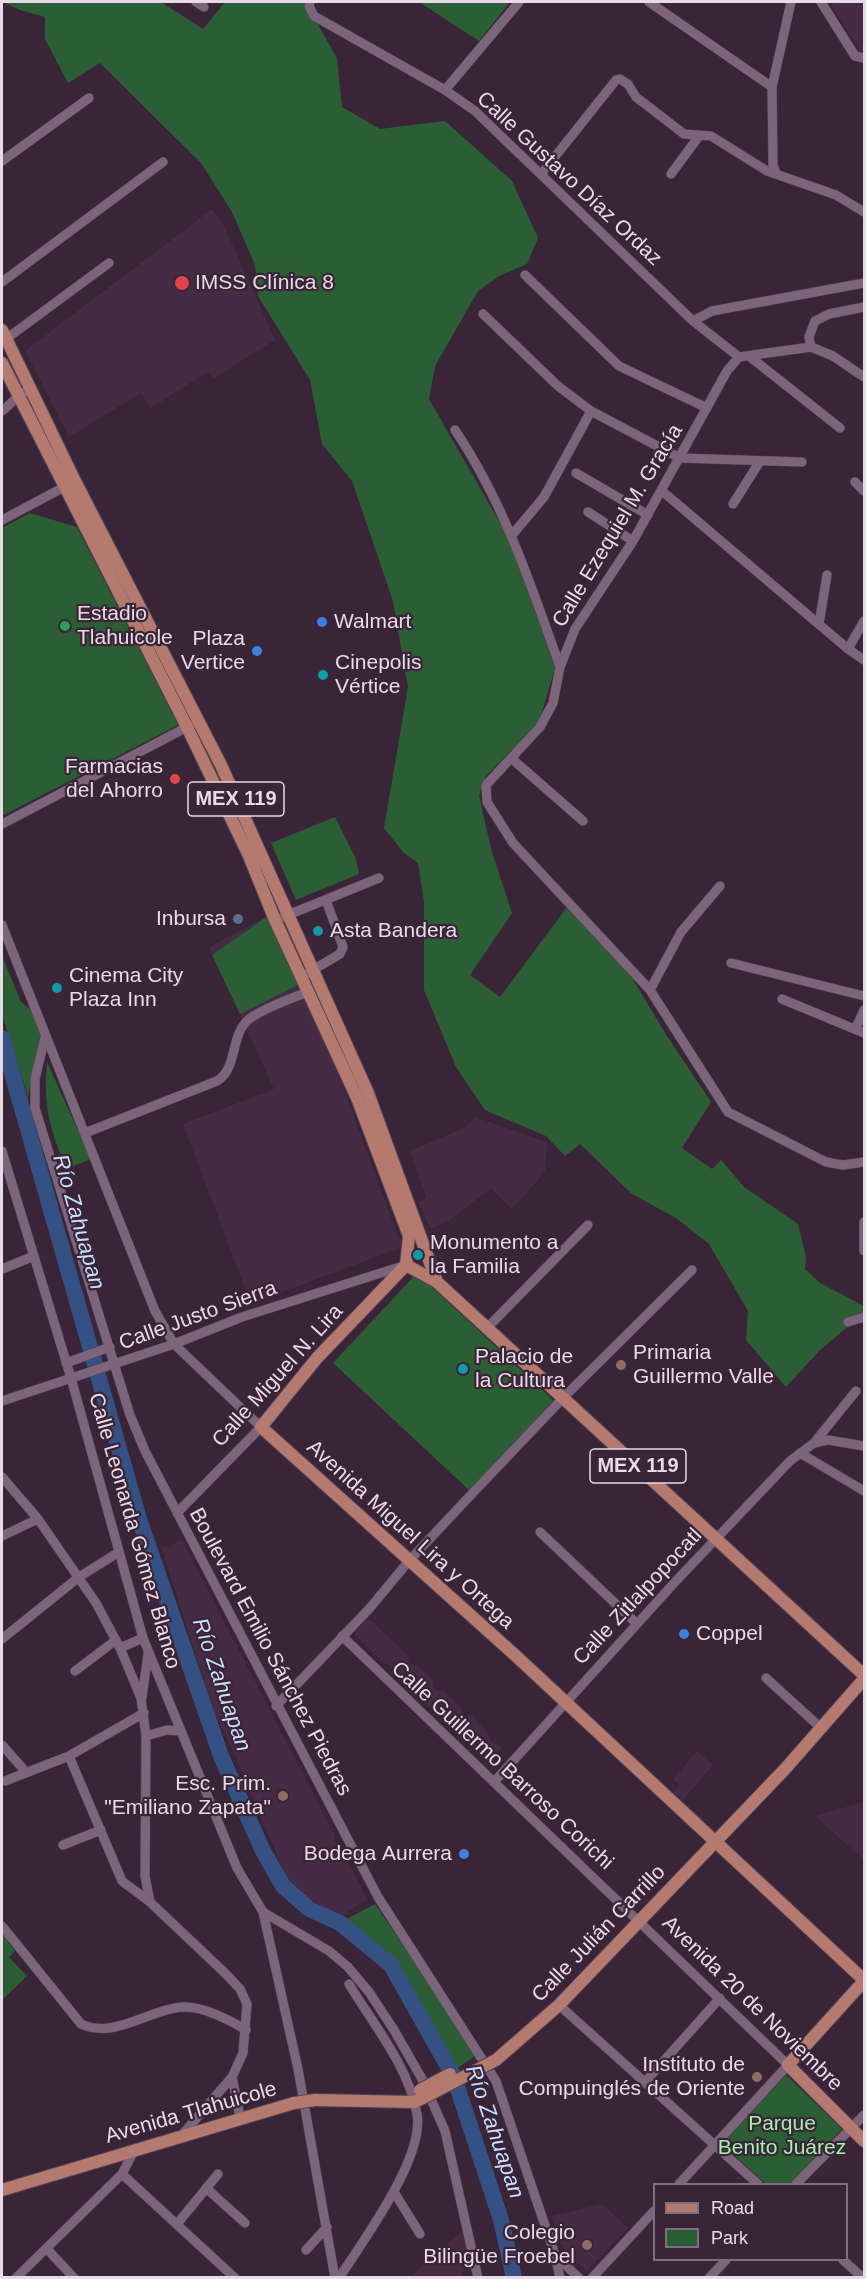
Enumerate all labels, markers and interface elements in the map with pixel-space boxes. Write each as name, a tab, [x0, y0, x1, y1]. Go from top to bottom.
street label: Calle Gustavo Díaz Ordaz	[471, 87, 667, 271]
place label: IMSS Clínica 8	[195, 270, 334, 296]
marker: IMSS Clínica 8	[173, 274, 191, 292]
street label: Calle Ezequiel M. Gracía	[547, 420, 689, 632]
place label: Estadio Tlahuicole	[77, 601, 173, 651]
place label: Walmart	[334, 609, 411, 635]
marker: Walmart	[315, 615, 329, 629]
marker: Estadio Tlahuicole	[58, 619, 72, 633]
place label: Plaza Vertice	[181, 626, 245, 676]
marker: Plaza Vertice	[250, 644, 264, 658]
place label: Cinepolis Vértice	[335, 650, 421, 700]
marker: Cinepolis Vértice	[316, 668, 330, 682]
place label: Farmacias del Ahorro	[65, 754, 163, 804]
marker: Farmacias del Ahorro	[168, 772, 182, 786]
road number: MEX 119	[188, 782, 284, 816]
place label: Inbursa	[156, 906, 226, 932]
marker: Inbursa	[231, 912, 245, 926]
place label: Asta Bandera	[330, 918, 457, 944]
marker: Asta Bandera	[311, 924, 325, 938]
place label: Cinema City Plaza Inn	[69, 963, 183, 1013]
marker: Cinema City Plaza Inn	[50, 981, 64, 995]
water label: Río Zahuapan	[46, 1151, 110, 1293]
place label: Monumento a la Familia	[430, 1230, 558, 1280]
marker: Monumento a la Familia	[411, 1248, 425, 1262]
street label: Calle Justo Sierra	[116, 1276, 280, 1356]
street label: Calle Miguel N. Lira	[207, 1299, 349, 1453]
place label: Primaria Guillermo Valle	[633, 1340, 774, 1390]
place label: Palacio de la Cultura	[475, 1344, 573, 1394]
marker: Primaria Guillermo Valle	[614, 1358, 628, 1372]
marker: Palacio de la Cultura	[456, 1362, 470, 1376]
street label: Calle Leonarda Gómez Blanco	[82, 1390, 186, 1672]
street label: Avenida Miguel Lira y Ortega	[301, 1435, 519, 1635]
road number: MEX 119	[590, 1449, 686, 1483]
street label: Boulevard Emilio Sánchez Piedras	[183, 1504, 357, 1800]
street label: Calle Zitlalpopocatl	[568, 1524, 708, 1670]
water label: Río Zahuapan	[186, 1615, 256, 1755]
place label: Coppel	[696, 1621, 763, 1647]
marker: Coppel	[677, 1627, 691, 1641]
street label: Calle Guillermo Barroso Corichi	[386, 1656, 618, 1876]
place label: Esc. Prim. "Emiliano Zapata"	[104, 1771, 271, 1821]
marker: Esc. Prim. "Emiliano Zapata"	[276, 1789, 290, 1803]
place label: Bodega Aurrera	[304, 1841, 452, 1867]
marker: Bodega Aurrera	[457, 1847, 471, 1861]
street label: Calle Julián Carrillo	[527, 1860, 671, 2008]
street label: Avenida 20 de Noviembre	[656, 1911, 848, 2097]
place label: Instituto de Compuinglés de Oriente	[519, 2052, 745, 2102]
water label: Río Zahuapan	[459, 2062, 529, 2202]
marker: Instituto de Compuinglés de Oriente	[750, 2070, 764, 2084]
street label: Avenida Tlahuicole	[102, 2076, 280, 2150]
park label: Parque Benito Juárez	[718, 2111, 846, 2161]
legend	[653, 2183, 848, 2261]
text: Road	[711, 2198, 754, 2218]
place label: Colegio Bilingüe Froebel	[423, 2220, 575, 2270]
text: Park	[711, 2228, 748, 2248]
marker: Colegio Bilingüe Froebel	[580, 2238, 594, 2252]

